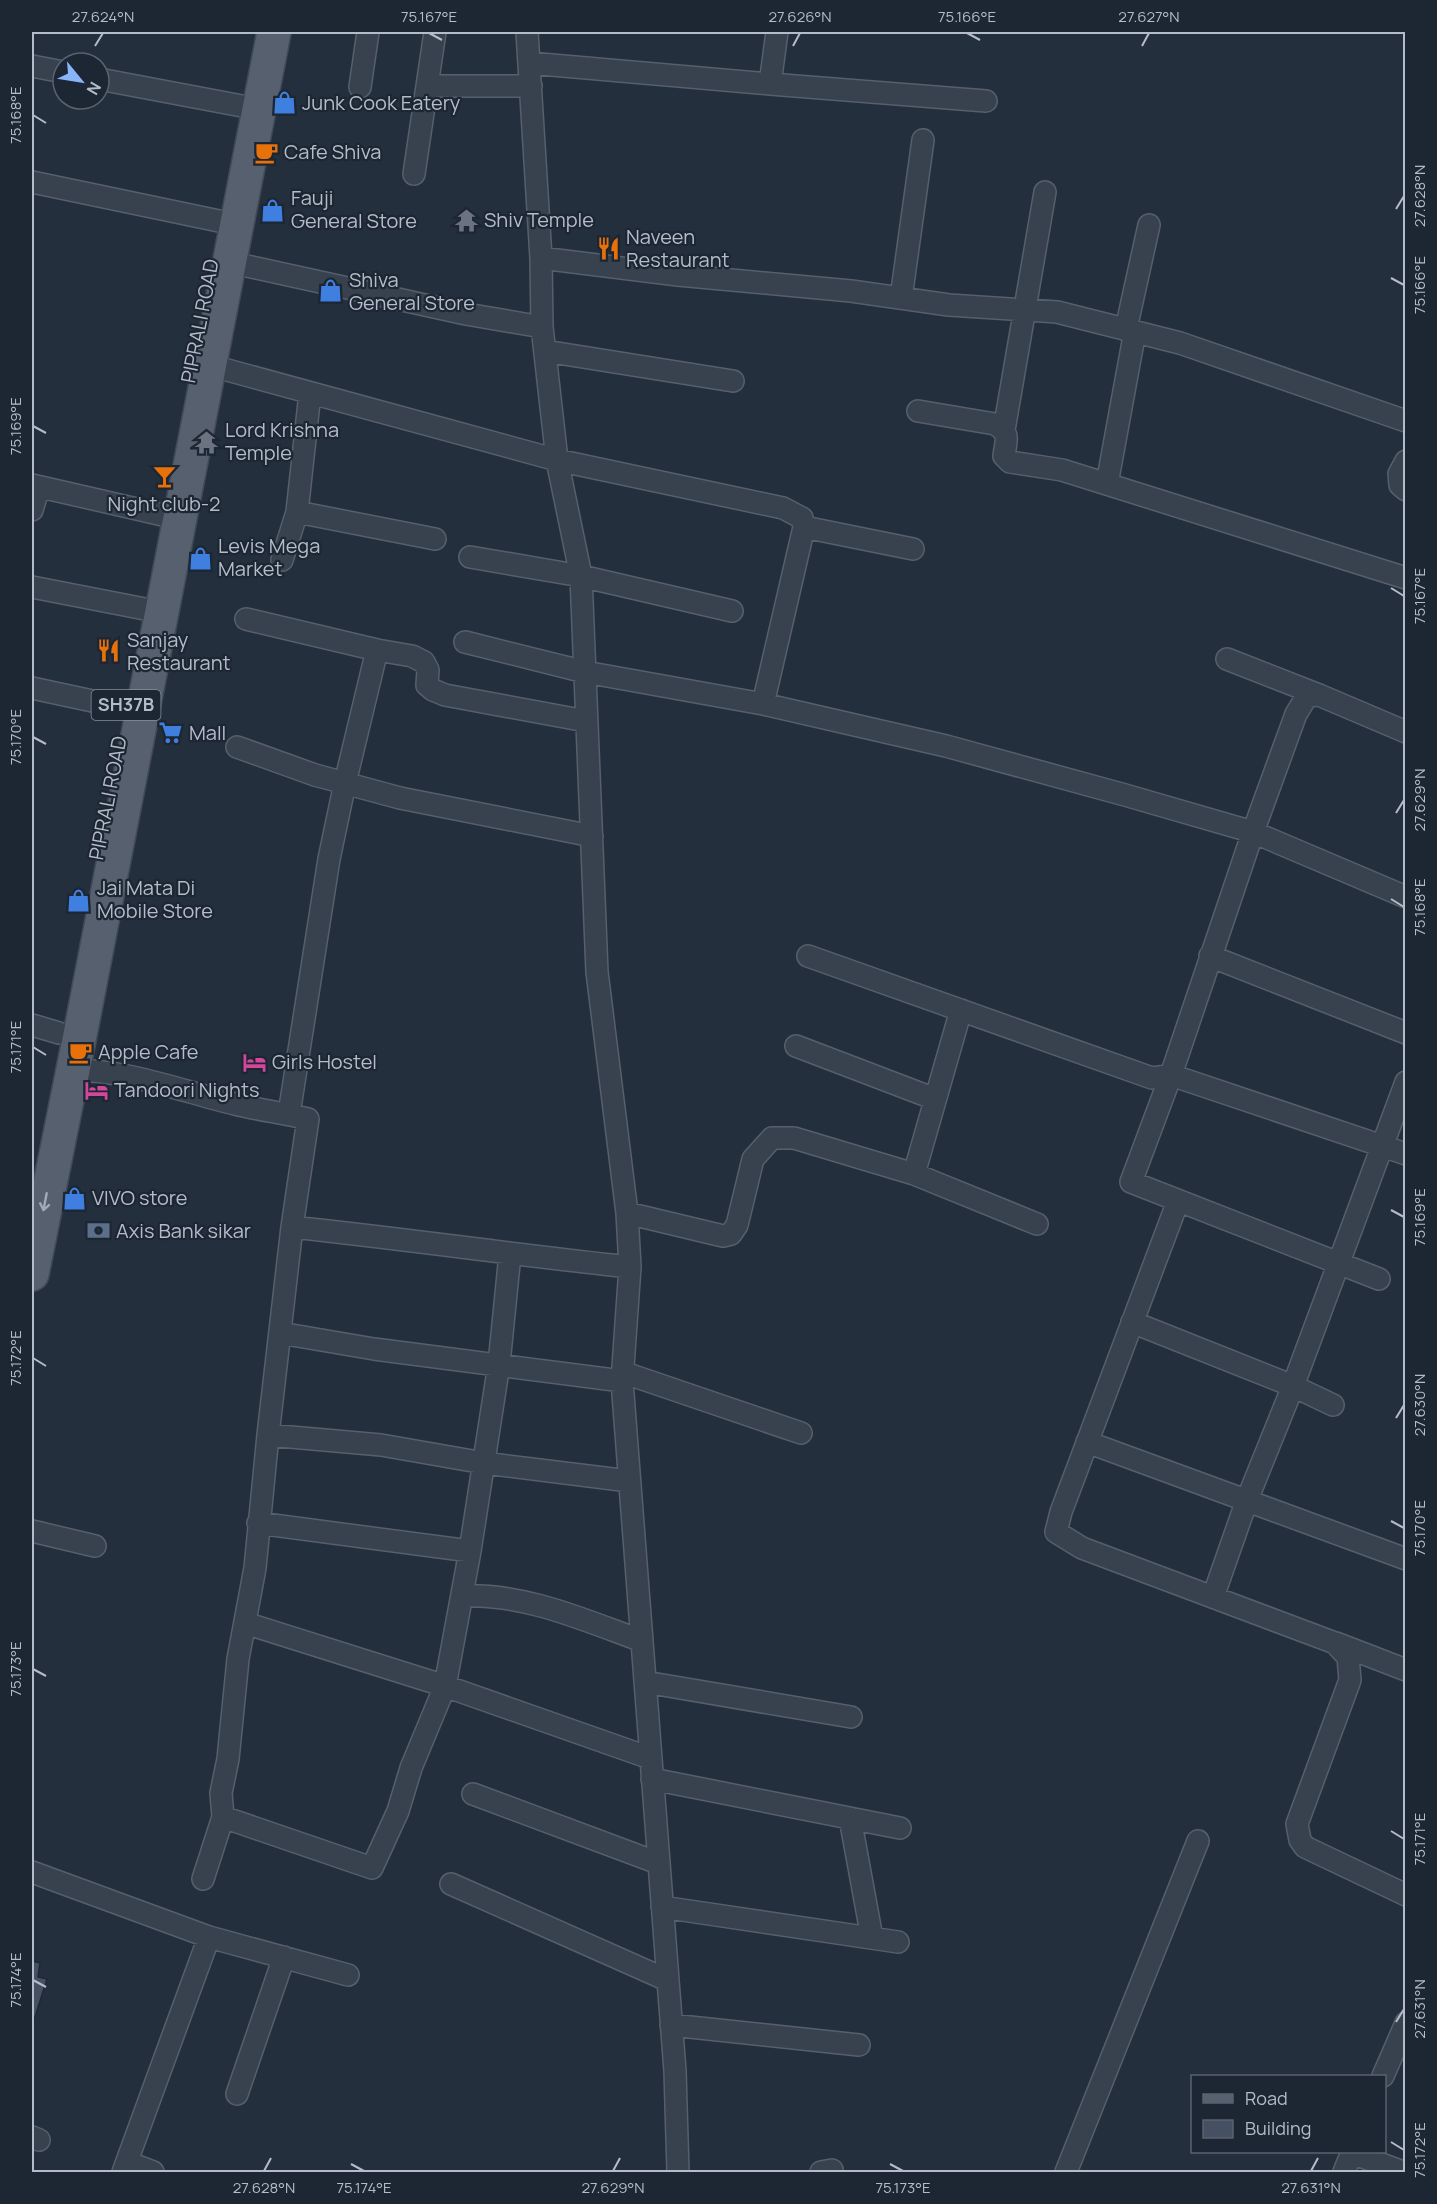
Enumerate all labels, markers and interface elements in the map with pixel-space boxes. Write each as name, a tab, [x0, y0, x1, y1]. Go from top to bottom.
text: 27.624°N	[72, 6, 134, 27]
text: 75.167°E	[401, 6, 457, 27]
text: 27.626°N	[768, 6, 832, 27]
text: 75.166°E	[938, 6, 996, 27]
text: 27.627°N	[1118, 6, 1180, 27]
north arrow	[51, 51, 111, 111]
text: N	[82, 78, 106, 99]
text: 75.168°E	[5, 86, 26, 144]
place label: Junk Cook Eatery	[302, 89, 461, 116]
shop icon: Junk Cook Eatery	[271, 90, 297, 116]
place label: Cafe Shiva	[284, 138, 381, 165]
cafe icon: Cafe Shiva	[253, 139, 279, 165]
text: 27.628°N	[1409, 165, 1430, 227]
place label: Fauji General Store	[291, 184, 417, 234]
shop icon: Fauji General Store	[260, 197, 286, 223]
place label: Shiv Temple	[484, 206, 594, 233]
temple icon: Shiv Temple	[453, 207, 479, 233]
place label: Naveen Restaurant	[626, 223, 730, 273]
restaurant icon: Naveen Restaurant	[595, 235, 621, 261]
text: 75.166°E	[1409, 256, 1430, 314]
street label: PIPRALI ROAD	[174, 257, 225, 385]
place label: Shiva General Store	[349, 266, 475, 316]
shop icon: Shiva General Store	[318, 278, 344, 304]
text: 75.169°E	[5, 397, 26, 455]
place label: Lord Krishna Temple	[225, 416, 339, 466]
temple icon: Lord Krishna Temple	[194, 429, 220, 455]
bar icon: Night club-2	[151, 464, 177, 490]
place label: Night club-2	[107, 490, 221, 517]
place label: Levis Mega Market	[218, 532, 320, 582]
shop icon: Levis Mega Market	[187, 545, 213, 571]
text: 75.167°E	[1409, 568, 1430, 624]
place label: Sanjay Restaurant	[127, 626, 231, 676]
restaurant icon: Sanjay Restaurant	[96, 638, 122, 664]
road number: SH37B	[92, 690, 160, 720]
text: 75.170°E	[5, 709, 26, 765]
place label: Mall	[189, 719, 226, 746]
supermarket icon: Mall	[158, 720, 184, 746]
street label: PIPRALI ROAD	[82, 734, 133, 862]
text: 27.629°N	[1409, 768, 1430, 832]
place label: Jai Mata Di Mobile Store	[97, 874, 213, 924]
text: 75.168°E	[1409, 878, 1430, 936]
shop icon: Jai Mata Di Mobile Store	[66, 887, 92, 913]
text: 75.171°E	[5, 1021, 26, 1073]
place label: Apple Cafe	[98, 1038, 199, 1065]
cafe icon: Apple Cafe	[67, 1039, 93, 1065]
place label: Girls Hostel	[272, 1048, 377, 1075]
hotel icon: Girls Hostel	[241, 1049, 267, 1075]
place label: Tandoori Nights	[114, 1076, 259, 1103]
hotel icon: Tandoori Nights	[83, 1077, 109, 1103]
place label: VIVO store	[92, 1184, 188, 1211]
shop icon: VIVO store	[61, 1185, 87, 1211]
text: 75.169°E	[1409, 1188, 1430, 1246]
one-way arrow	[39, 1191, 50, 1211]
place label: Axis Bank sikar	[116, 1217, 251, 1244]
bank icon: Axis Bank sikar	[85, 1218, 111, 1244]
text: 75.172°E	[5, 1330, 26, 1386]
text: 27.630°N	[1409, 1374, 1430, 1436]
text: 75.170°E	[1409, 1500, 1430, 1556]
text: 75.173°E	[5, 1641, 26, 1697]
text: 75.171°E	[1409, 1813, 1430, 1865]
text: 75.174°E	[5, 1952, 26, 2008]
text: 27.631°N	[1409, 1979, 1430, 2039]
legend	[1191, 2075, 1386, 2153]
text: Road	[1245, 2086, 1288, 2110]
text: Building	[1245, 2116, 1311, 2140]
text: 75.172°E	[1409, 2122, 1430, 2178]
text: 27.628°N	[233, 2177, 295, 2198]
text: 75.174°E	[336, 2177, 392, 2198]
text: 27.629°N	[581, 2177, 645, 2198]
text: 75.173°E	[875, 2177, 931, 2198]
text: 27.631°N	[1281, 2177, 1341, 2198]

